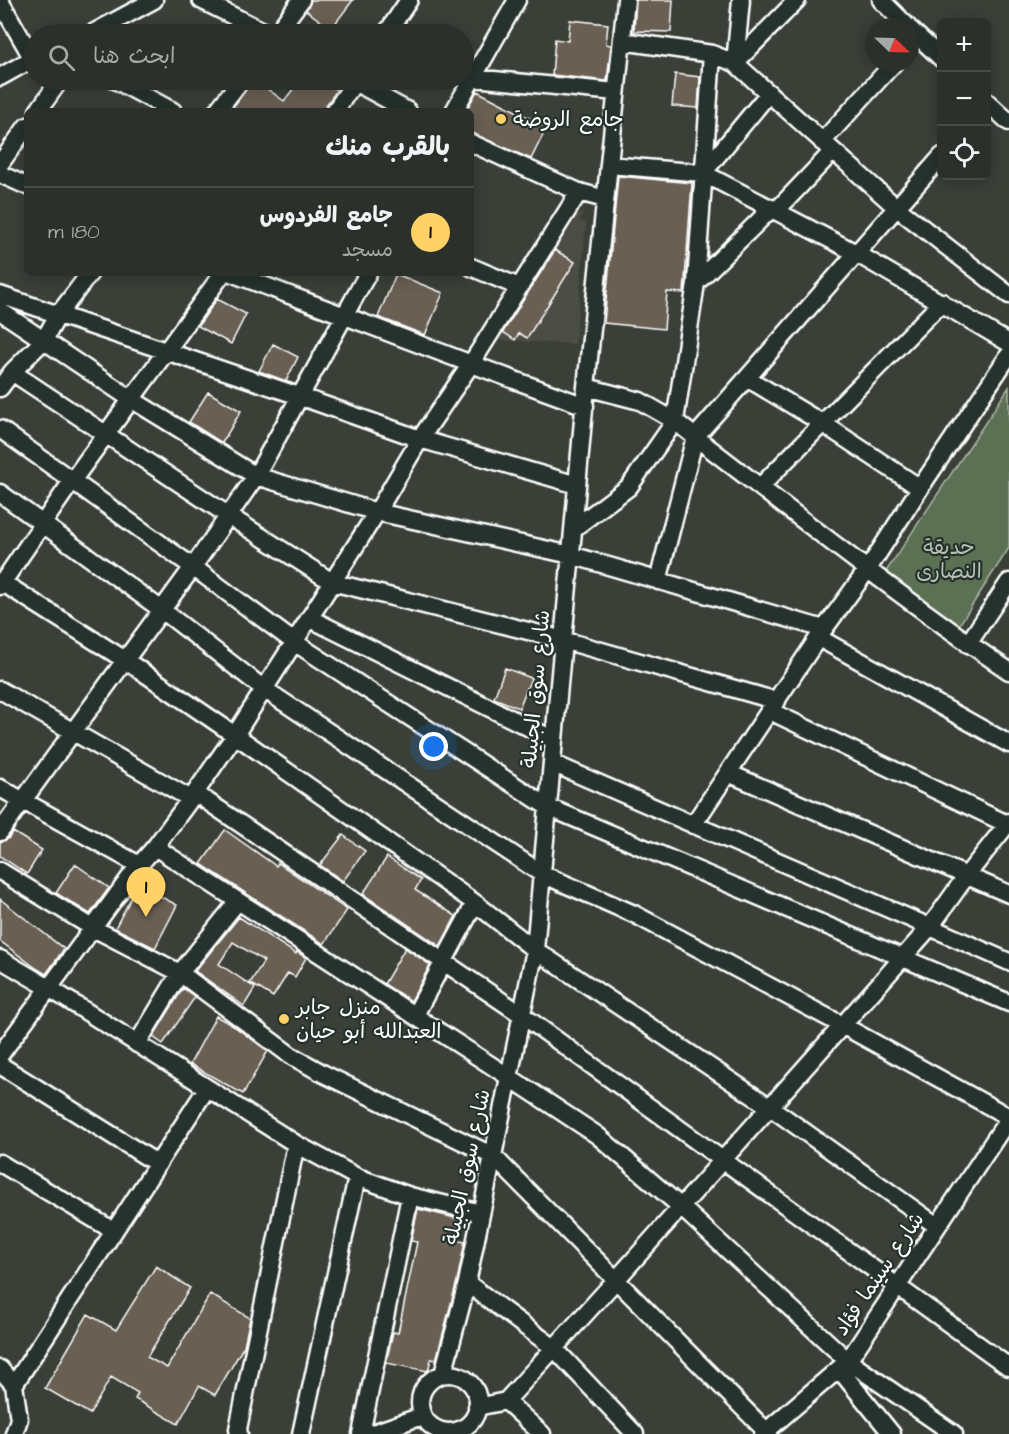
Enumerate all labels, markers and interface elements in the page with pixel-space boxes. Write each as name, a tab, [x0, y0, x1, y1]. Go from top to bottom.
north arrow	[865, 18, 919, 72]
map controls	[937, 18, 991, 180]
button: +	[937, 18, 991, 72]
search box	[24, 24, 474, 90]
icon: search	[45, 41, 78, 74]
text: ابحث هنا	[93, 41, 175, 72]
button: −	[937, 72, 991, 126]
place label: جامع الروضة	[513, 105, 624, 134]
marker: جامع الروضة	[494, 112, 508, 126]
button: locate	[937, 126, 991, 180]
text: بالقرب منك	[326, 129, 450, 165]
text: جامع الفردوس	[260, 200, 393, 231]
text: 180 m	[48, 218, 100, 246]
text: 1	[429, 218, 432, 246]
text: مسجد	[342, 236, 393, 264]
park label: حديقة النصارى	[916, 533, 982, 586]
street label: شارع سوق الجبيلة	[515, 609, 557, 769]
your location	[419, 732, 448, 761]
pin: 1	[126, 868, 166, 917]
place label: منزل جابر العبدالله أبو حيان	[294, 993, 441, 1046]
marker: منزل جابر العبدالله أبو حيان	[277, 1012, 291, 1026]
street label: شارع سوق الجبيلة	[436, 1087, 498, 1247]
street label: شارع سينما فؤاد	[827, 1206, 931, 1342]

